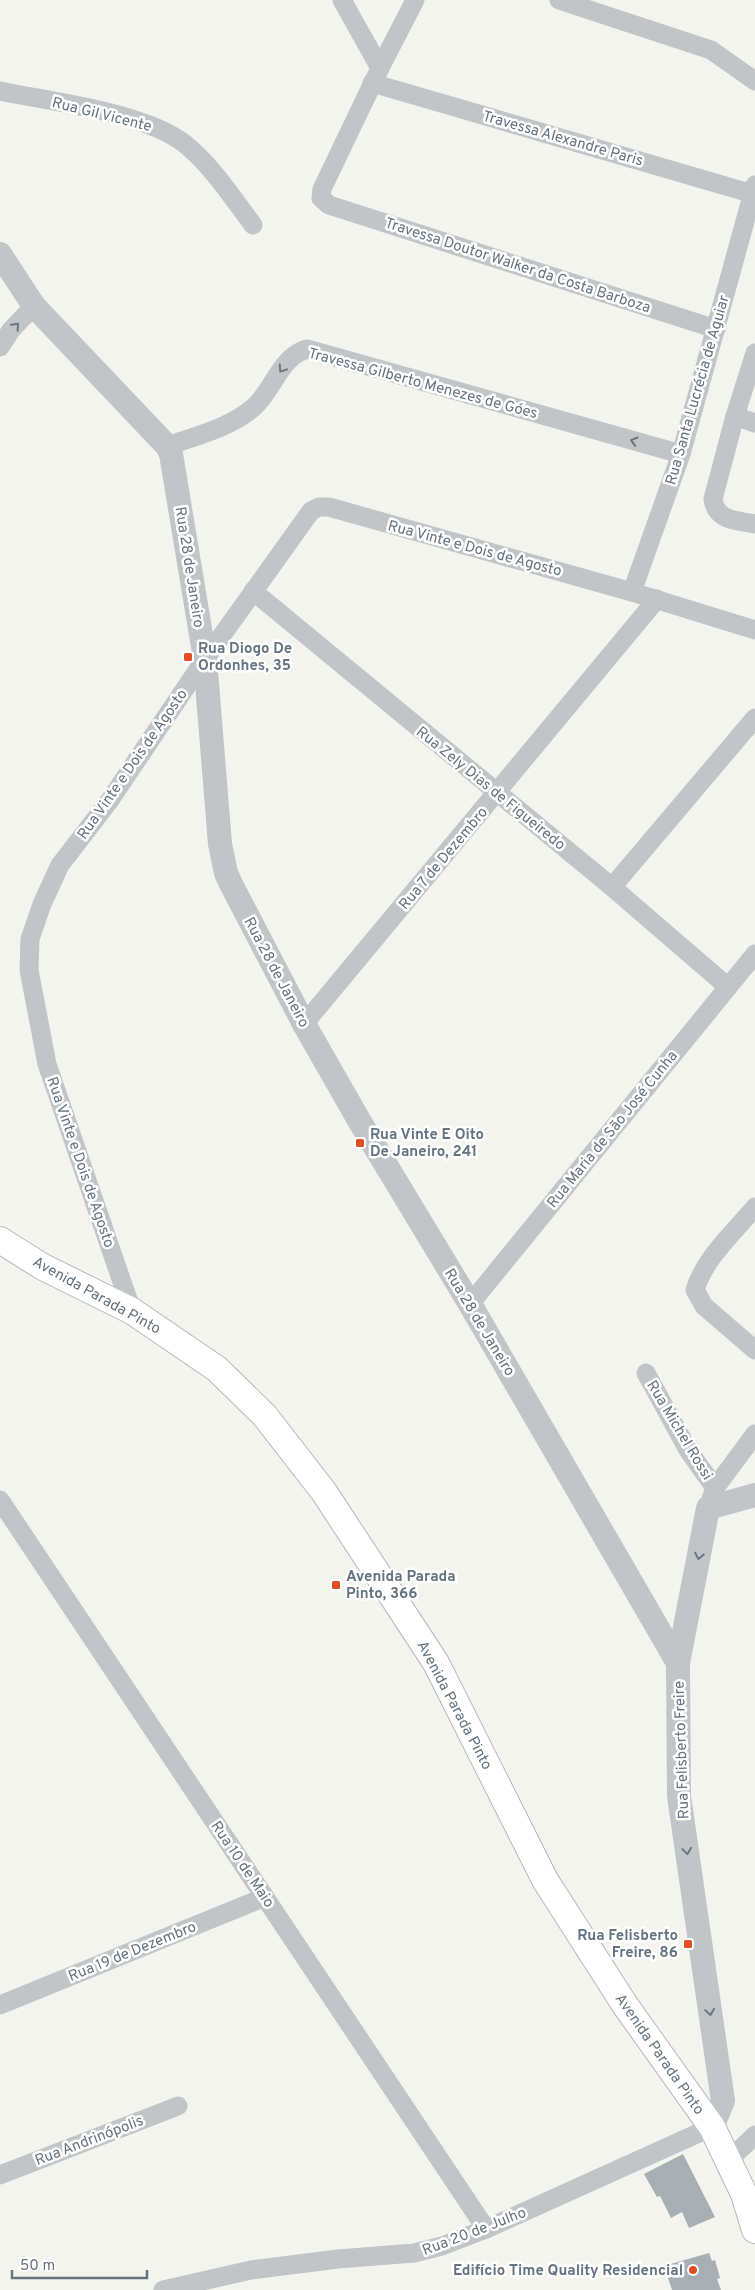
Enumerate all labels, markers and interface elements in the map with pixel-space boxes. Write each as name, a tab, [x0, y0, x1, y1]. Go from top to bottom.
street label: Rua Gil Vicente	[50, 94, 153, 137]
street label: Travessa Alexandre Paris	[480, 107, 645, 171]
street label: Travessa Doutor Walker da Costa Barboza	[382, 214, 653, 318]
street label: Rua Santa Lucrécia de Aguiar	[662, 293, 735, 488]
one-way arrow	[10, 322, 19, 331]
street label: Travessa Gilberto Menezes de Góes	[306, 345, 539, 424]
one-way arrow	[279, 364, 289, 373]
one-way arrow	[630, 436, 638, 447]
street label: Rua 28 de Janeiro	[170, 505, 207, 629]
street label: Rua Vinte e Dois de Agosto	[386, 517, 564, 582]
place label: Rua Diogo De Ordonhes, 35	[198, 640, 292, 676]
marker: Rua Diogo De Ordonhes, 35	[182, 651, 194, 663]
street label: Rua Vinte e Dois de Agosto	[74, 686, 192, 844]
street label: Rua Zely Dias de Figueiredo	[412, 723, 569, 855]
street label: Rua 7 de Dezembro	[396, 804, 493, 914]
street label: Rua 28 de Janeiro	[239, 914, 313, 1031]
street label: Rua Maria de São José Cunha	[544, 1047, 683, 1213]
street label: Rua Vinte e Dois de Agosto	[41, 1075, 118, 1250]
place label: Rua Vinte E Oito De Janeiro, 241	[370, 1126, 484, 1162]
marker: Rua Vinte E Oito De Janeiro, 241	[354, 1137, 366, 1149]
street label: Avenida Parada Pinto	[29, 1253, 164, 1339]
street label: Rua 28 de Janeiro	[439, 1265, 518, 1380]
street label: Rua Michel Rossi	[641, 1377, 716, 1484]
one-way arrow	[694, 1552, 705, 1561]
place label: Avenida Parada Pinto, 366	[346, 1568, 456, 1604]
marker: Avenida Parada Pinto, 366	[330, 1579, 342, 1591]
street label: Avenida Parada Pinto	[412, 1638, 496, 1774]
street label: Rua Felisberto Freire	[671, 1680, 694, 1819]
street label: Rua 10 de Maio	[206, 1818, 278, 1912]
one-way arrow	[681, 1847, 692, 1855]
street label: Rua 19 de Dezembro	[66, 1918, 199, 1987]
place label: Rua Felisberto Freire, 86	[577, 1927, 678, 1963]
marker: Rua Felisberto Freire, 86	[682, 1938, 694, 1950]
street label: Avenida Parada Pinto	[610, 1991, 708, 2119]
one-way arrow	[704, 2008, 715, 2016]
street label: Rua Andrinópolis	[33, 2112, 147, 2171]
street label: Rua 20 de Julho	[420, 2204, 529, 2261]
scale bar	[12, 2248, 148, 2280]
text: 50 m	[20, 2257, 55, 2276]
place label: Edifício Time Quality Residencial	[453, 2262, 683, 2281]
marker: Edifício Time Quality Residencial	[687, 2264, 699, 2276]

